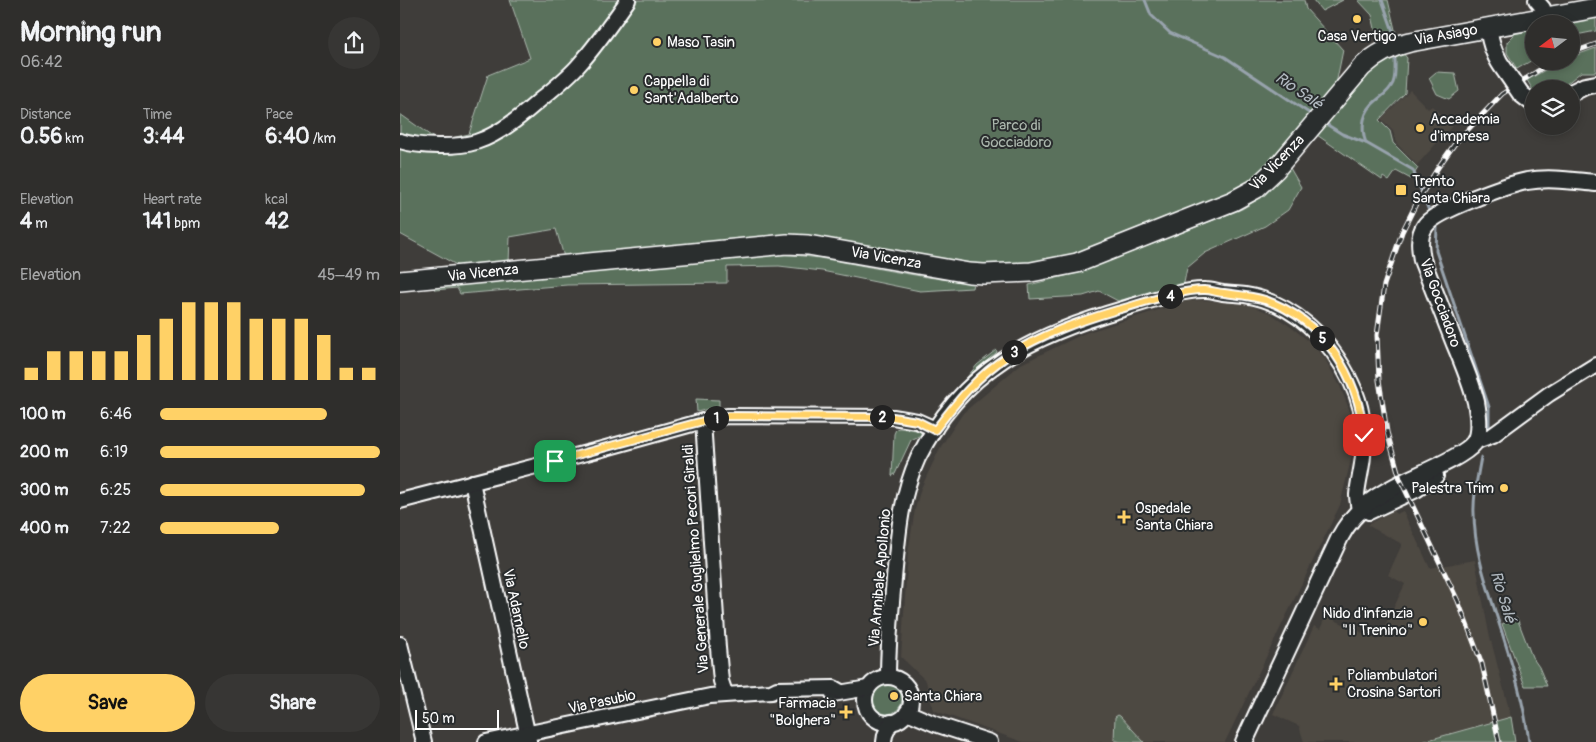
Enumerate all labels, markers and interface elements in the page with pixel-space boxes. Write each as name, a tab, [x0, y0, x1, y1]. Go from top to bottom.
marker: Casa Vertigo	[1351, 13, 1363, 25]
text: Morning run	[20, 15, 162, 50]
north arrow	[1525, 15, 1580, 70]
map controls	[1525, 15, 1580, 135]
button: share	[328, 17, 380, 69]
street label: Via Asiago	[1413, 20, 1479, 50]
place label: Casa Vertigo	[1317, 27, 1397, 46]
place label: Maso Tasin	[667, 33, 735, 52]
marker: Maso Tasin	[651, 36, 663, 48]
text: 06:42	[20, 52, 63, 72]
water label: Rio Salé	[1271, 68, 1328, 115]
place label: Cappella di Sant'Adalberto	[644, 72, 738, 108]
button: layers	[1525, 80, 1580, 135]
marker: Cappella di Sant'Adalberto	[628, 84, 640, 96]
text: Distance	[20, 106, 71, 123]
text: Time	[143, 106, 172, 123]
text: Pace	[265, 106, 293, 123]
place label: Accademia d'impresa	[1430, 110, 1500, 146]
park label: Parco di Gocciadoro	[980, 116, 1052, 152]
marker: Accademia d'impresa	[1414, 122, 1426, 134]
text: 0.56	[20, 123, 63, 150]
text: 3:44	[143, 123, 184, 150]
text: 6:40	[265, 123, 310, 150]
text: km	[63, 130, 84, 147]
text: /km	[310, 130, 336, 147]
street label: Via Vicenza	[1245, 131, 1309, 195]
place label: Trento Santa Chiara	[1412, 172, 1490, 208]
marker: Trento Santa Chiara	[1394, 183, 1408, 197]
text: Elevation	[20, 191, 73, 208]
text: Heart rate	[143, 191, 202, 208]
text: kcal	[265, 191, 288, 208]
text: 4	[20, 208, 32, 235]
text: 141	[143, 208, 171, 235]
text: 42	[265, 208, 289, 235]
text: m	[32, 215, 48, 232]
text: bpm	[171, 215, 200, 232]
street label: Via Vicenza	[849, 242, 923, 274]
street label: Via Gocciadoro	[1415, 256, 1465, 350]
street label: Via Vicenza	[446, 260, 520, 286]
text: Elevation	[20, 265, 81, 285]
text: 45–49 m	[317, 265, 380, 285]
pin: 4	[1158, 284, 1182, 308]
text: 4	[1166, 288, 1175, 305]
pin: 5	[1310, 326, 1334, 350]
text: 5	[1319, 330, 1326, 347]
pin: 3	[1002, 340, 1026, 364]
text: 3	[1011, 344, 1018, 361]
text: 100 m	[20, 404, 66, 424]
text: 6:46	[100, 404, 132, 424]
pin: 2	[870, 404, 894, 430]
pin: 1	[704, 406, 728, 430]
text: 2	[879, 409, 886, 426]
text: 1	[714, 410, 719, 427]
pin	[1343, 414, 1385, 456]
icon: check	[1350, 421, 1378, 449]
pin	[534, 440, 576, 482]
text: 200 m	[20, 442, 68, 462]
text: 6:19	[100, 442, 128, 462]
street label: Via Generale Guglielmo Pecori Giraldi	[678, 444, 713, 674]
icon: arrive	[541, 447, 569, 475]
place label: Palestra Trim	[1411, 479, 1494, 498]
text: 300 m	[20, 480, 68, 500]
text: 6:25	[100, 480, 131, 500]
marker: Palestra Trim	[1498, 482, 1510, 494]
place label: Ospedale Santa Chiara	[1135, 499, 1213, 535]
street label: Via Annibale Apollonio	[864, 508, 896, 648]
marker: Ospedale Santa Chiara	[1117, 510, 1131, 524]
text: 400 m	[20, 518, 69, 538]
text: 7:22	[100, 518, 131, 538]
street label: Via Adamello	[498, 567, 534, 651]
water label: Rio Salé	[1486, 569, 1521, 627]
place label: Nido d'infanzia "Il Trenino"	[1323, 604, 1413, 640]
marker: Nido d'infanzia "Il Trenino"	[1417, 616, 1429, 628]
place label: Poliambulatori Crosina Sartori	[1347, 666, 1441, 702]
button: Save	[20, 674, 195, 732]
button: Share	[205, 674, 380, 732]
marker: Poliambulatori Crosina Sartori	[1329, 677, 1343, 691]
street label: Via Pasubio	[566, 686, 638, 718]
place label: Santa Chiara	[904, 687, 982, 706]
marker: Santa Chiara	[888, 690, 900, 702]
place label: Farmacia "Bolghera"	[769, 694, 836, 730]
marker: Farmacia "Bolghera"	[840, 706, 852, 718]
scale bar	[415, 707, 499, 730]
text: 50 m	[422, 710, 455, 727]

